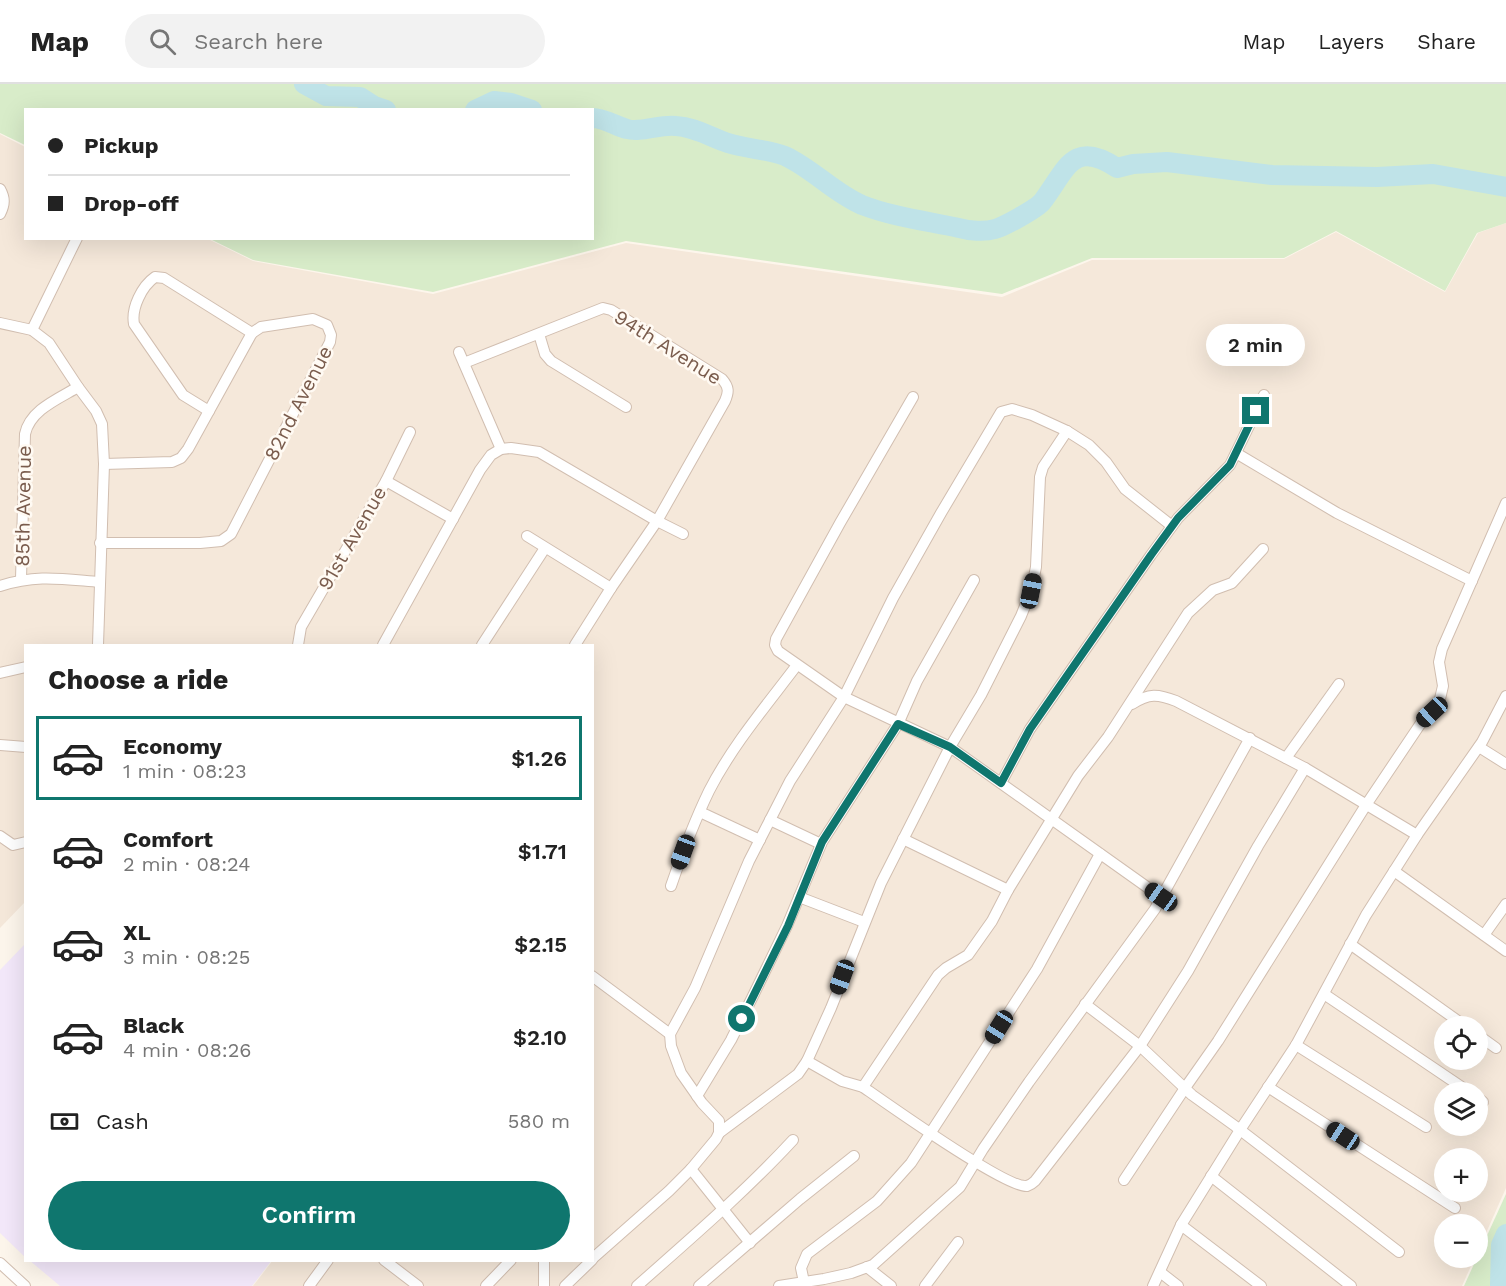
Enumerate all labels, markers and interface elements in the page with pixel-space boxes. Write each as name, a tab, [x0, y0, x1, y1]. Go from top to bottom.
search box	[125, 14, 545, 68]
text: Map	[30, 25, 89, 58]
icon: search	[146, 25, 179, 58]
text: Search here	[194, 29, 323, 54]
text: Map	[1242, 29, 1285, 54]
text: Layers	[1318, 29, 1384, 54]
text: Share	[1417, 29, 1476, 54]
text: Pickup	[84, 133, 159, 158]
text: Drop-off	[84, 191, 179, 216]
street label: 94th Avenue	[610, 304, 726, 390]
callout: 2 min	[1206, 324, 1306, 366]
text: 2 min	[1228, 333, 1283, 357]
street label: 82nd Avenue	[259, 342, 337, 464]
route end	[1242, 397, 1269, 424]
street label: 85th Avenue	[10, 445, 36, 567]
street label: 91st Avenue	[313, 482, 391, 594]
car	[1019, 572, 1043, 610]
text: Choose a ride	[48, 664, 228, 696]
car	[1413, 693, 1451, 731]
icon: car	[51, 731, 105, 785]
text: Economy	[123, 734, 222, 759]
text: $1.26	[511, 746, 567, 771]
text: 1 min · 08:23	[123, 759, 247, 783]
icon: car	[51, 824, 105, 878]
text: Comfort	[123, 827, 213, 852]
car	[668, 832, 698, 872]
text: $1.71	[518, 839, 567, 864]
text: 2 min · 08:24	[123, 852, 250, 876]
car	[1141, 879, 1181, 915]
icon: car	[51, 917, 105, 971]
text: XL	[123, 920, 151, 945]
text: $2.15	[514, 932, 567, 957]
text: 3 min · 08:25	[123, 945, 250, 969]
car	[827, 957, 857, 997]
route start	[728, 1005, 755, 1032]
car	[982, 1007, 1016, 1047]
icon: car	[51, 1010, 105, 1064]
text: Black	[123, 1013, 184, 1038]
map controls	[1434, 1016, 1488, 1268]
button: locate	[1434, 1016, 1488, 1070]
text: $2.10	[513, 1025, 567, 1050]
text: 4 min · 08:26	[123, 1038, 251, 1062]
button: layers	[1434, 1082, 1488, 1136]
icon: cash	[48, 1105, 81, 1138]
text: Cash	[96, 1109, 149, 1134]
text: 580 m	[508, 1109, 570, 1133]
car	[1323, 1119, 1363, 1153]
button: +	[1434, 1148, 1488, 1202]
button: Confirm	[48, 1181, 570, 1250]
button: −	[1434, 1214, 1488, 1268]

